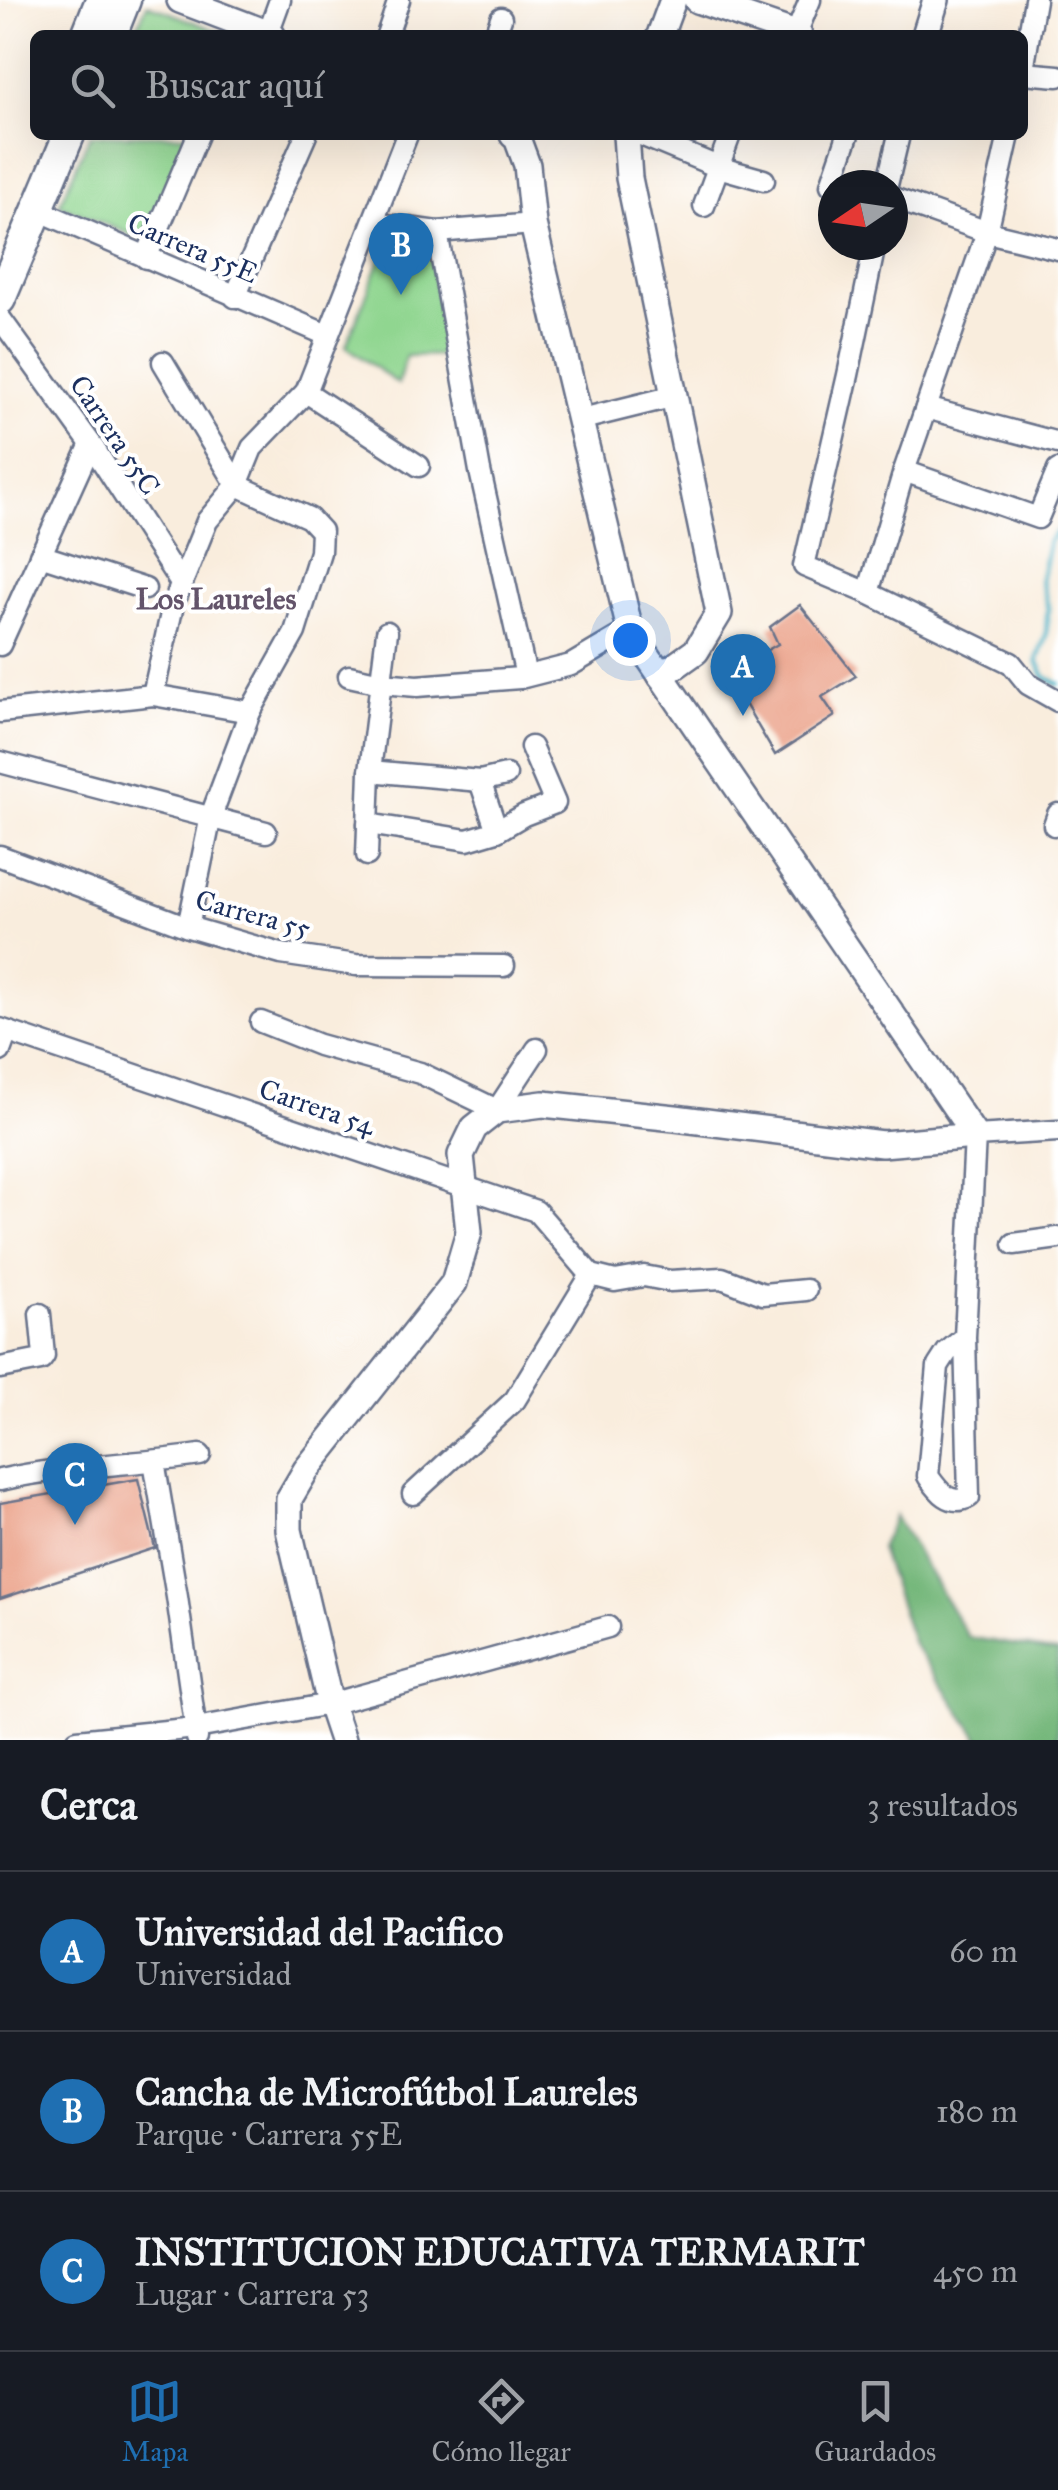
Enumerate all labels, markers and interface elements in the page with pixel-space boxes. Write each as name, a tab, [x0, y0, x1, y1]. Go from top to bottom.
search box	[30, 30, 1028, 140]
icon: search	[65, 58, 120, 113]
text: Buscar aquí	[145, 62, 324, 108]
north arrow	[818, 170, 908, 260]
street label: Carrera 55E	[123, 205, 263, 291]
pin: B	[368, 212, 434, 295]
street label: Carrera 55C	[62, 368, 168, 502]
district label: Los Laureles	[136, 581, 296, 617]
your location	[605, 615, 656, 666]
pin: A	[710, 634, 776, 716]
street label: Carrera 55	[192, 882, 314, 946]
street label: Carrera 54	[255, 1071, 381, 1143]
pin: C	[42, 1442, 108, 1525]
text: Cerca	[40, 1779, 137, 1831]
text: 3 resultados	[867, 1786, 1018, 1825]
text: Universidad del Pacifico	[135, 1909, 504, 1955]
text: A	[62, 1932, 83, 1971]
text: 60 m	[949, 1932, 1018, 1971]
text: Universidad	[135, 1955, 292, 1994]
text: Cancha de Microfútbol Laureles	[135, 2069, 638, 2115]
text: B	[62, 2092, 83, 2131]
text: 180 m	[936, 2092, 1018, 2131]
text: Parque · Carrera 55E	[135, 2115, 402, 2154]
text: INSTITUCION EDUCATIVA TERMARIT	[135, 2229, 865, 2275]
text: C	[62, 2252, 83, 2291]
text: 450 m	[933, 2252, 1018, 2291]
text: Lugar · Carrera 53	[135, 2275, 369, 2314]
tab: Mapa	[122, 2374, 188, 2469]
tab: Cómo llegar	[432, 2374, 571, 2469]
tab: Guardados	[814, 2374, 936, 2469]

